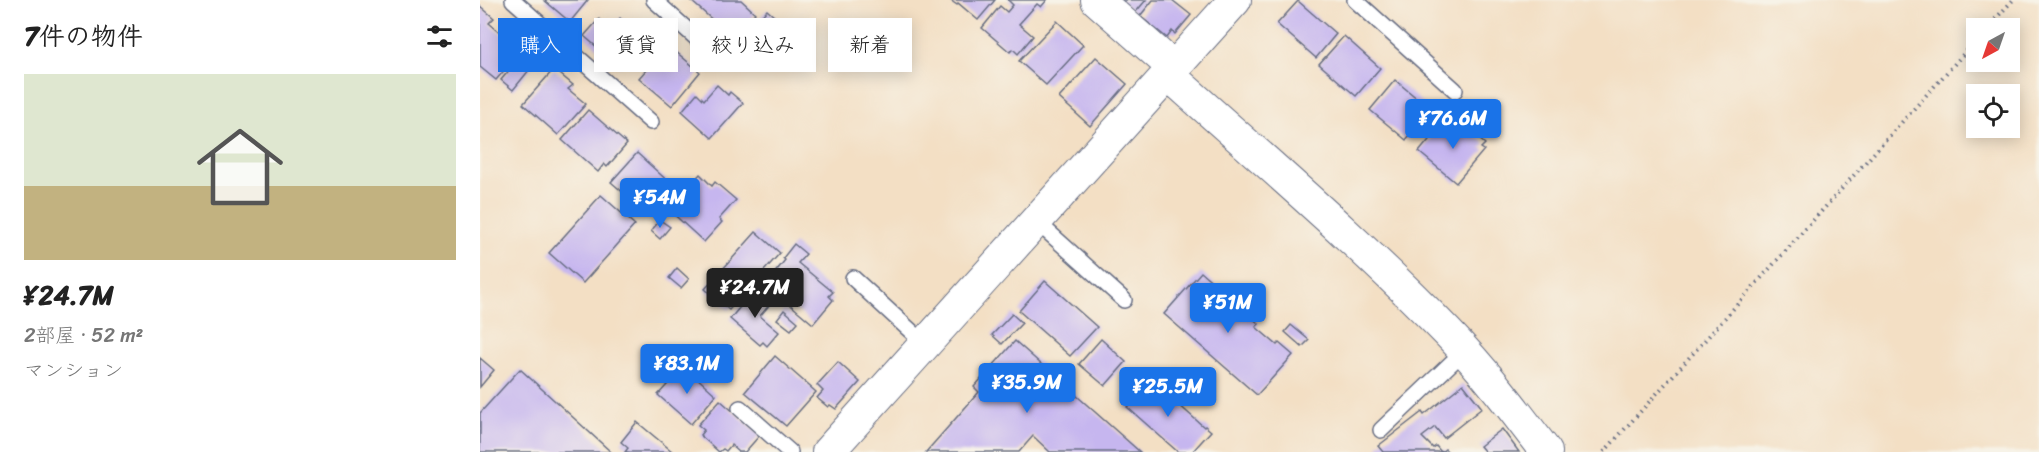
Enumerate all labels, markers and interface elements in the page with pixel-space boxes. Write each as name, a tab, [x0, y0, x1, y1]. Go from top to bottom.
text: 7件の物件	[24, 13, 143, 59]
chip: 購入	[498, 18, 582, 72]
chip: 賃貸	[594, 18, 678, 72]
chip: 絞り込み	[690, 18, 816, 72]
chip: 新着	[828, 18, 912, 72]
north arrow	[1966, 18, 2020, 72]
map controls	[1966, 18, 2020, 138]
icon: filters	[423, 20, 456, 53]
button: locate	[1966, 84, 2020, 138]
pin: ¥76.6M	[1404, 99, 1502, 150]
text: ¥76.6M	[1419, 101, 1487, 136]
icon: home	[186, 113, 294, 221]
pin: ¥54M	[624, 178, 696, 229]
text: ¥54M	[634, 180, 686, 215]
pin: ¥24.7M	[706, 268, 804, 319]
text: ¥24.7M	[721, 270, 789, 305]
text: ¥24.7M	[24, 272, 114, 318]
pin: ¥51M	[1192, 283, 1264, 334]
text: ¥51M	[1204, 285, 1252, 320]
text: 2部屋 · 52 m²	[24, 318, 143, 353]
pin: ¥83.1M	[638, 344, 736, 395]
text: ¥83.1M	[654, 346, 720, 381]
text: マンション	[24, 353, 123, 388]
pin: ¥35.9M	[978, 363, 1076, 414]
text: ¥35.9M	[993, 365, 1061, 400]
pin: ¥25.5M	[1119, 367, 1217, 418]
text: ¥25.5M	[1133, 369, 1203, 404]

